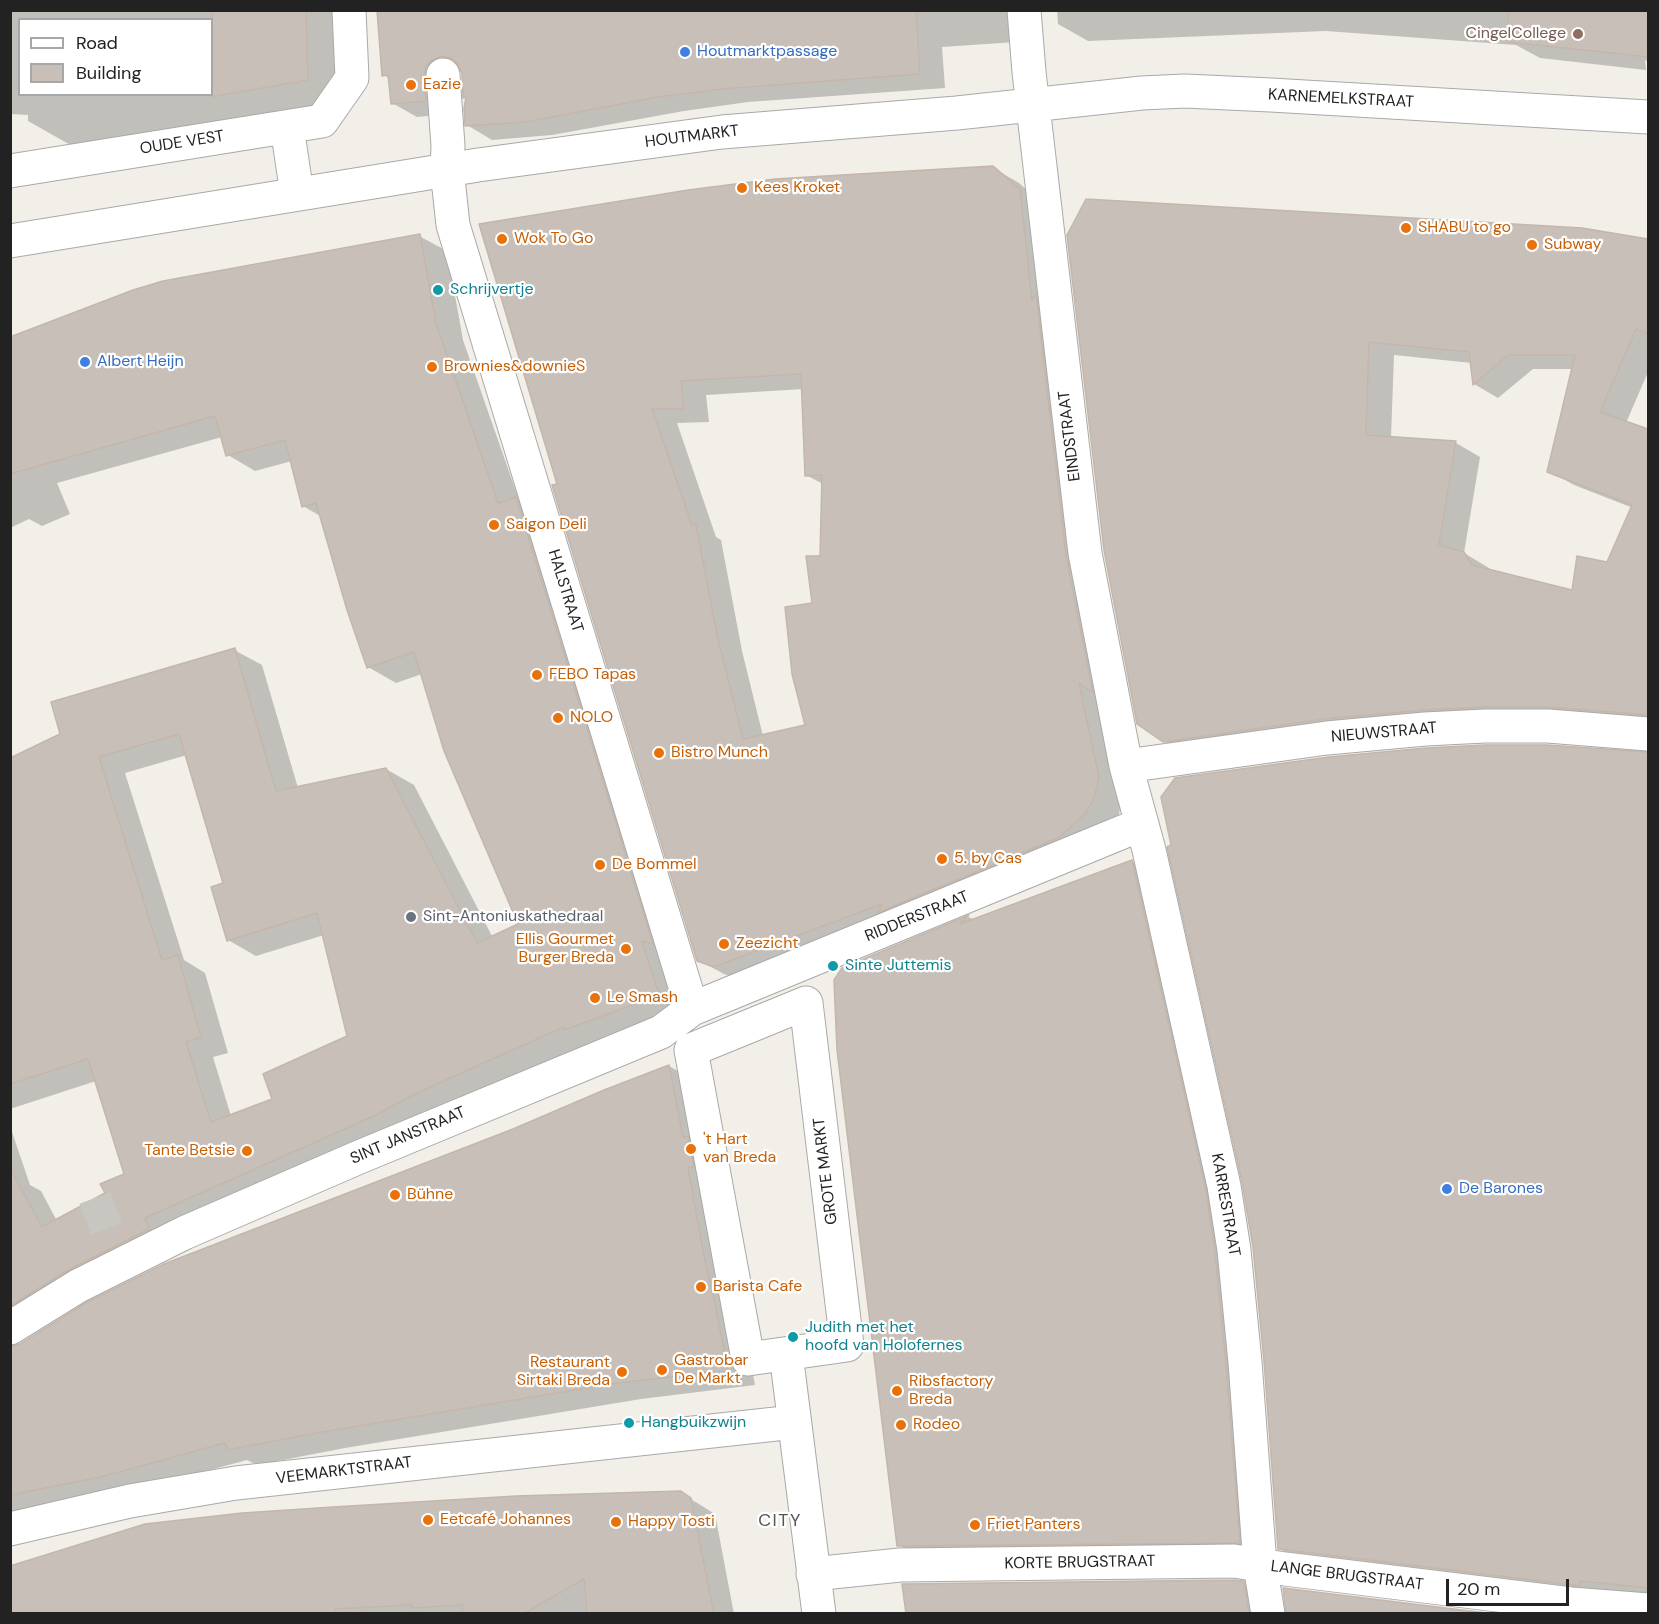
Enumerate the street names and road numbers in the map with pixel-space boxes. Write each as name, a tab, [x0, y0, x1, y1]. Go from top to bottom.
street label: KARNEMELKSTRAAT	[1267, 86, 1415, 112]
street label: HOUTMARKT	[644, 122, 740, 152]
street label: OUDE VEST	[139, 127, 225, 159]
street label: EINDSTRAAT	[1055, 390, 1085, 482]
street label: HALSTRAAT	[543, 547, 587, 635]
street label: NIEUWSTRAAT	[1330, 719, 1438, 747]
street label: RIDDERSTRAAT	[862, 887, 972, 947]
street label: SINT JANSTRAAT	[348, 1103, 468, 1169]
street label: GROTE MARKT	[810, 1116, 842, 1226]
street label: KARRESTRAAT	[1206, 1152, 1244, 1258]
street label: VEEMARKTSTRAAT	[275, 1453, 413, 1489]
street label: KORTE BRUGSTRAAT	[1004, 1552, 1156, 1574]
street label: LANGE BRUGSTRAAT	[1270, 1557, 1424, 1595]

